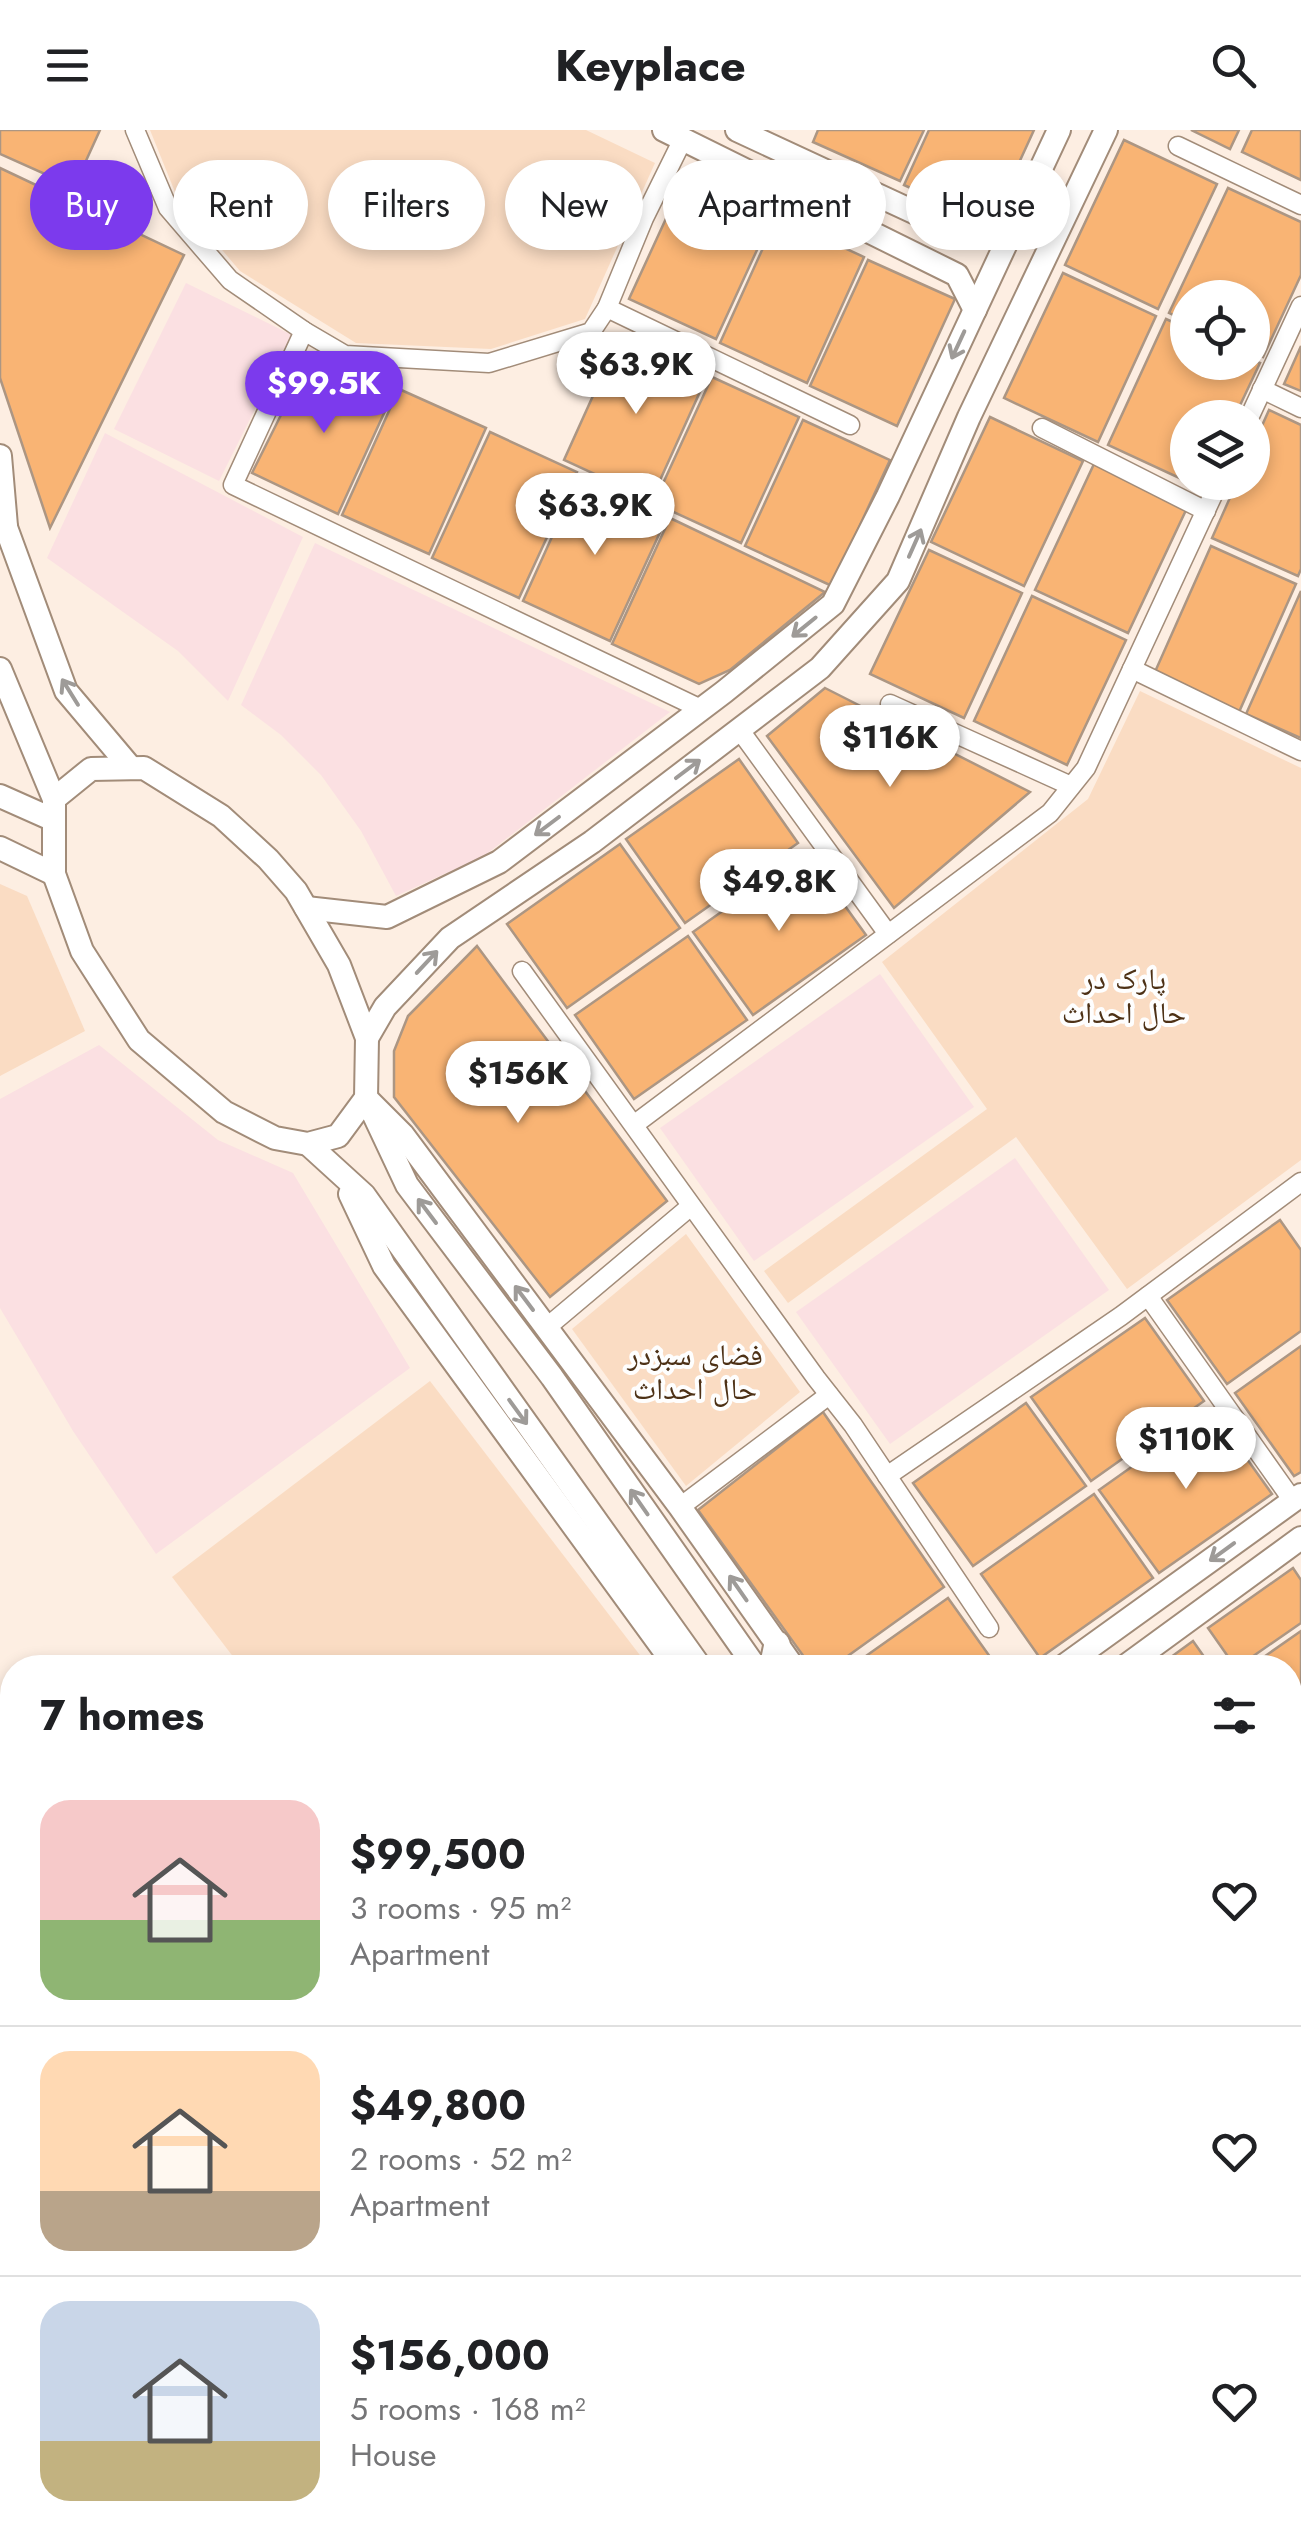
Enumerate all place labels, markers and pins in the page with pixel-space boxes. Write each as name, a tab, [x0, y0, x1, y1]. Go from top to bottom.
pin: $63.9K	[555, 332, 717, 417]
pin: $99.5K	[243, 351, 405, 436]
pin: $63.9K	[514, 473, 676, 558]
pin: $116K	[820, 705, 960, 790]
pin: $49.8K	[698, 849, 860, 934]
pin: $156K	[448, 1041, 588, 1126]
pin: $110K	[1116, 1407, 1256, 1492]

